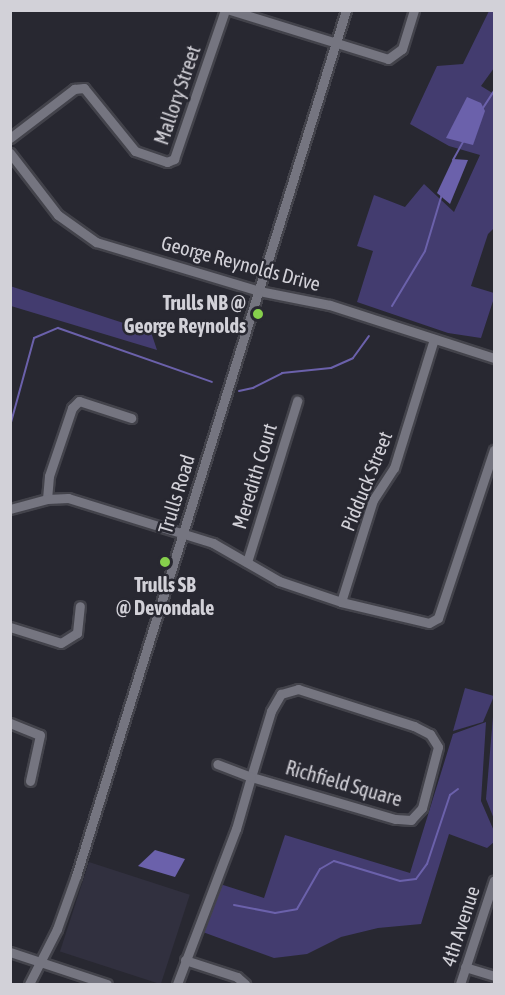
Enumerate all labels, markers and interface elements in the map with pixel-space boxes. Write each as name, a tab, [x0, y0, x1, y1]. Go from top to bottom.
street label: Mallory Street	[149, 42, 205, 148]
street label: George Reynolds Drive	[159, 230, 323, 296]
place label: Trulls NB @ George Reynolds	[124, 290, 246, 337]
marker: Trulls NB @ George Reynolds	[251, 307, 265, 321]
street label: Meredith Court	[227, 420, 281, 532]
street label: Pidduck Street	[335, 428, 397, 534]
street label: Trulls Road	[153, 451, 199, 537]
marker: Trulls SB @ Devondale	[158, 555, 172, 569]
place label: Trulls SB @ Devondale	[116, 572, 214, 619]
street label: Richfield Square	[283, 755, 405, 811]
street label: 4th Avenue	[436, 883, 484, 969]

